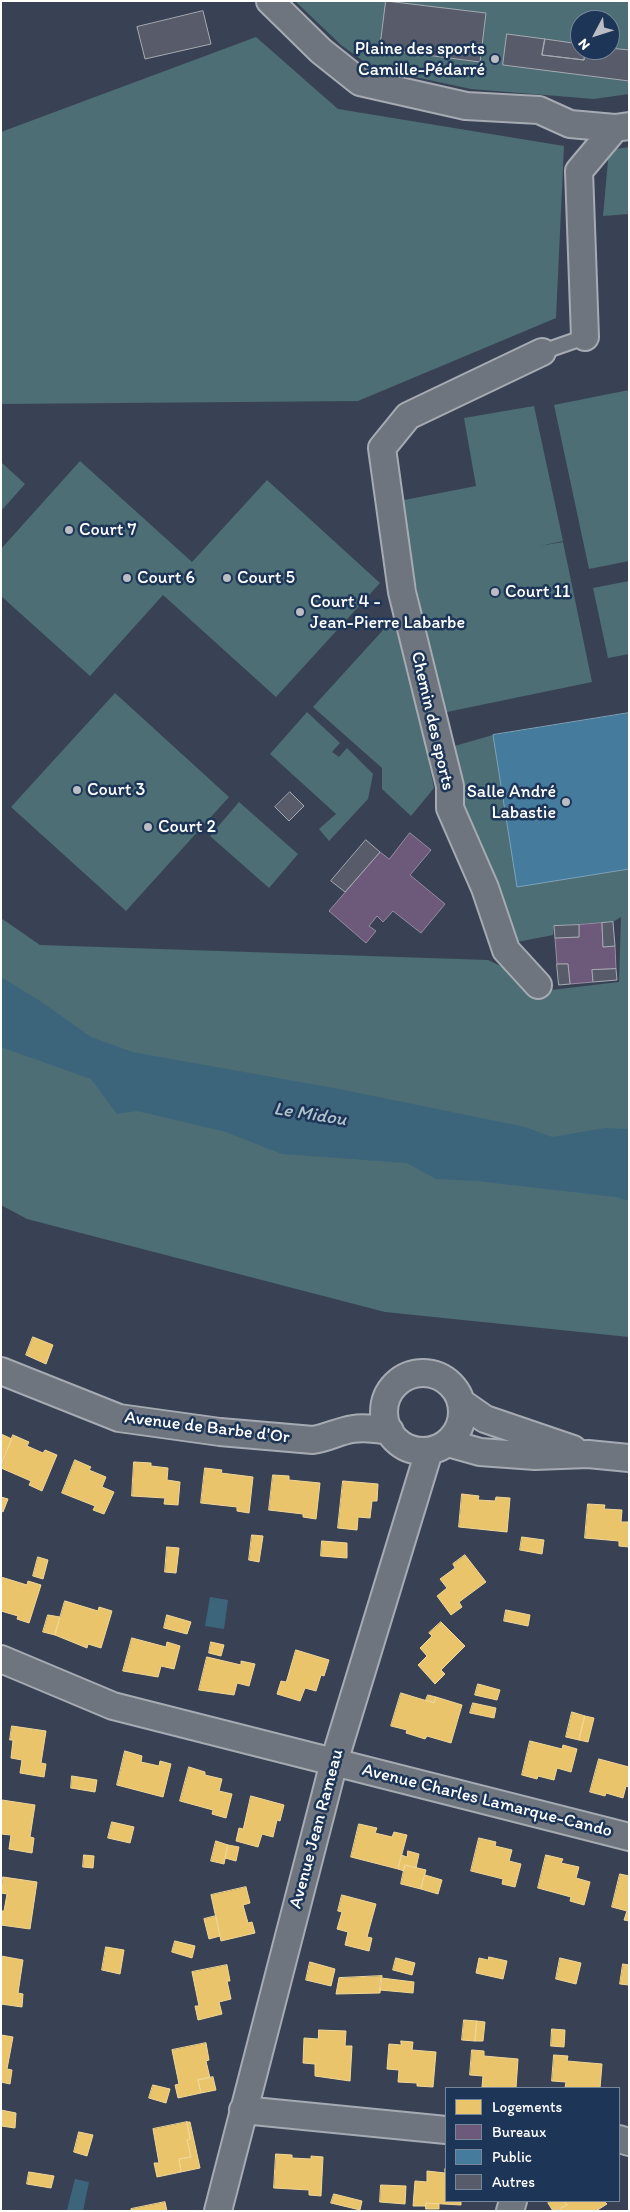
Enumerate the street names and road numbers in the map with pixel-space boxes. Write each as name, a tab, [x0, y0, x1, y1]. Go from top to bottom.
street label: Chemin des sports	[406, 650, 458, 792]
street label: Avenue de Barbe d'Or	[123, 1407, 291, 1449]
street label: Avenue Jean Rameau	[285, 1747, 349, 1911]
street label: Avenue Charles Lamarque-Cando	[360, 1759, 614, 1843]

